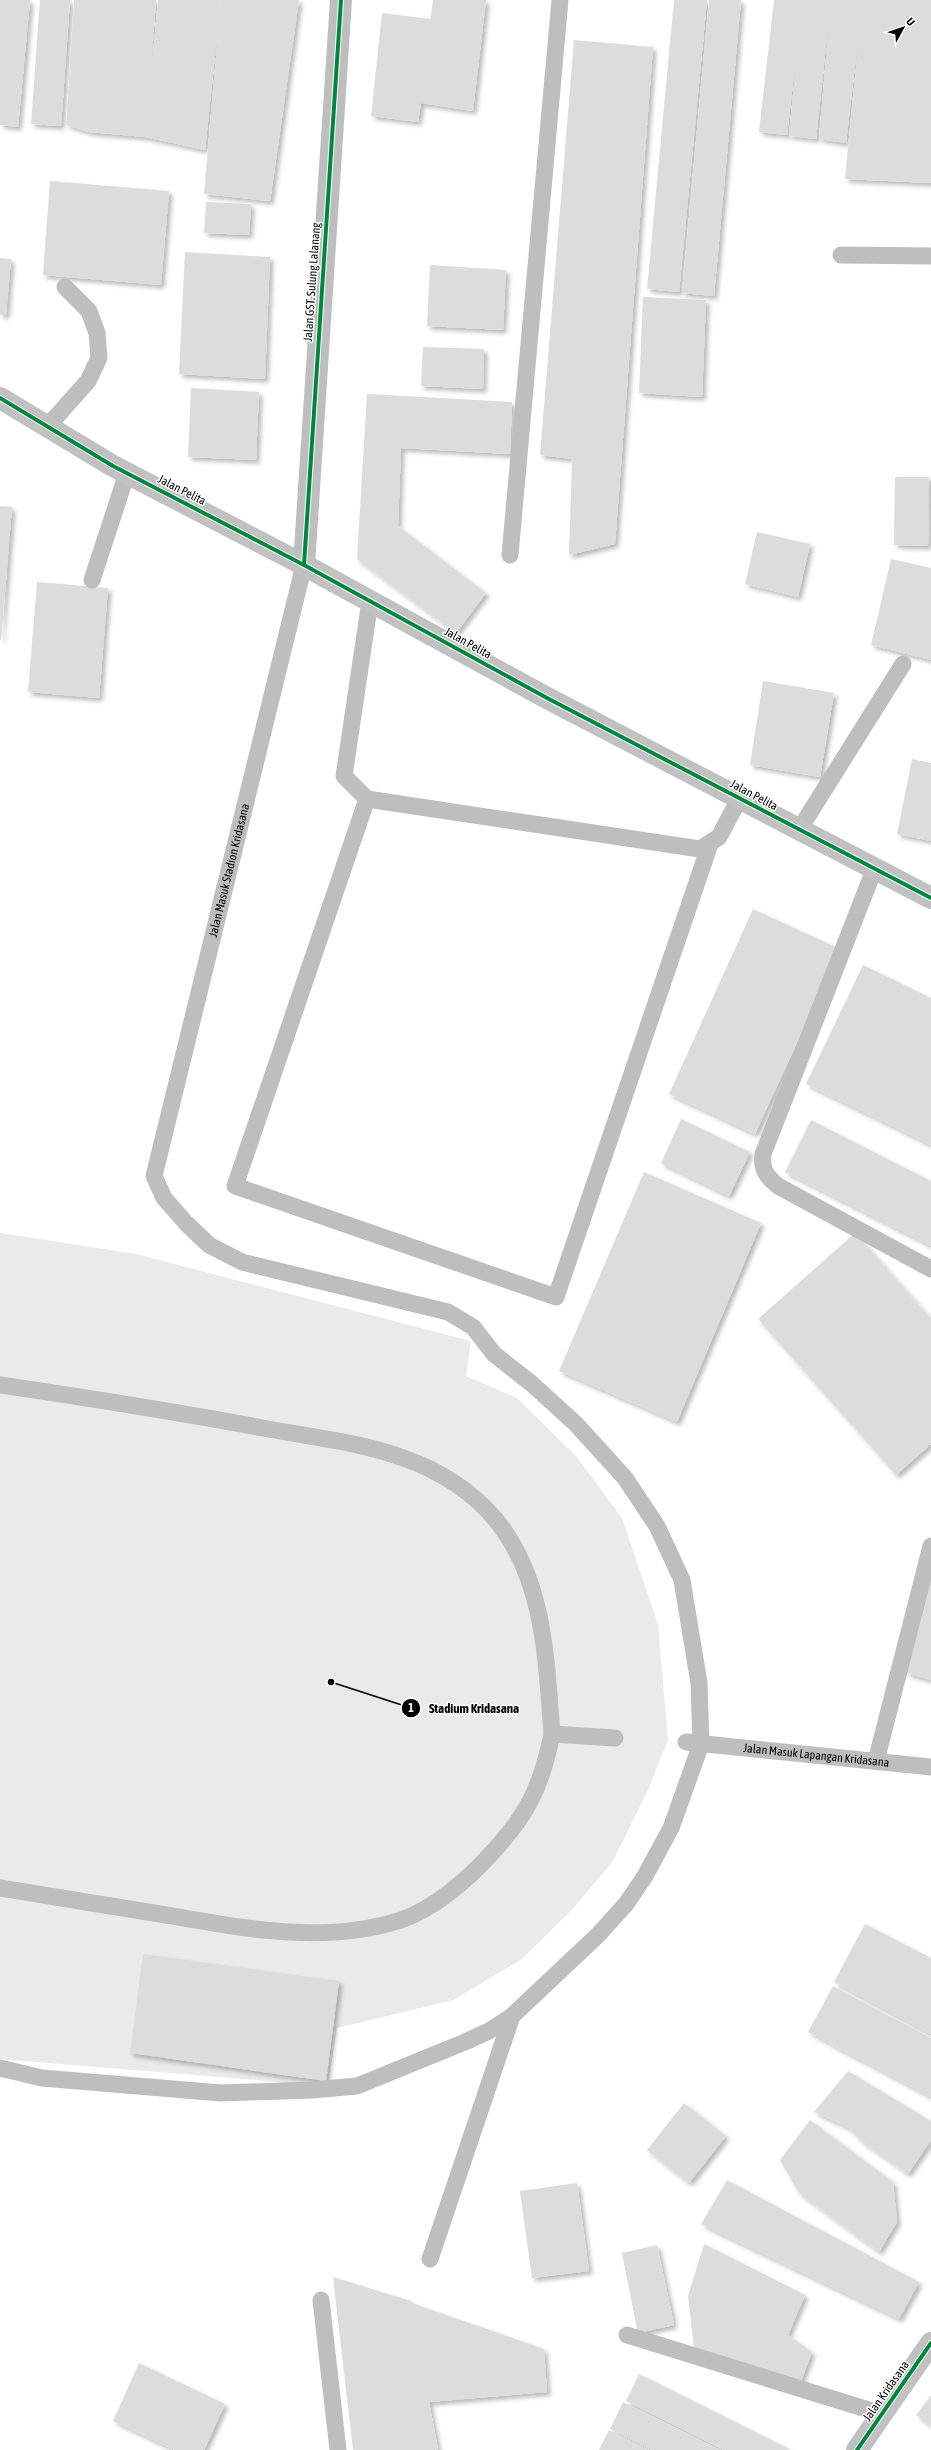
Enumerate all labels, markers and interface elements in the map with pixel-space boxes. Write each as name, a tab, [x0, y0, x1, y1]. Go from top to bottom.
north arrow	[883, 8, 923, 48]
text: U	[904, 15, 917, 28]
street label: Jalan GST. Sulung Lalanang	[301, 221, 323, 342]
street label: Jalan Pelita	[156, 472, 208, 508]
street label: Jalan Pelita	[442, 624, 494, 662]
street label: Jalan Pelita	[728, 777, 780, 813]
street label: Jalan Masuk Stadion Kridasana	[206, 802, 252, 938]
callout: Stadium Kridasana	[401, 1696, 527, 1721]
text: 1	[408, 1701, 414, 1715]
text: Stadium Kridasana	[429, 1701, 519, 1716]
street label: Jalan Masuk Lapangan Kridasana	[743, 1741, 890, 1770]
street label: Jalan Kridasana	[860, 2358, 912, 2424]

